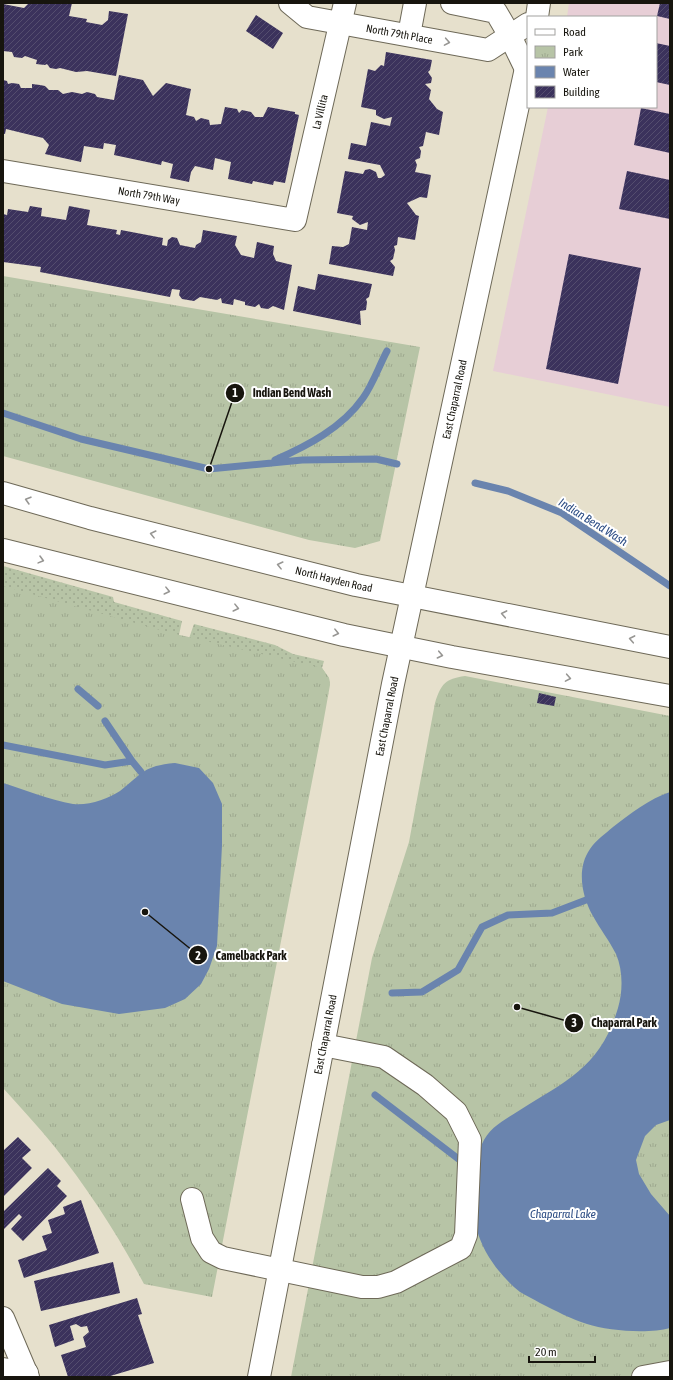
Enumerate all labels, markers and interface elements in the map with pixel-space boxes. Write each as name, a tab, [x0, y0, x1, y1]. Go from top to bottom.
legend	[527, 16, 657, 108]
street label: North 79th Place	[365, 22, 434, 46]
text: Road	[563, 25, 586, 39]
one-way arrow	[444, 38, 450, 46]
text: Park	[563, 45, 584, 59]
text: Water	[563, 65, 590, 79]
text: Building	[563, 85, 601, 99]
street label: La Villita	[310, 93, 330, 131]
street label: North 79th Way	[117, 184, 181, 207]
street label: East Chaparral Road	[440, 359, 469, 440]
callout: Indian Bend Wash	[225, 381, 339, 405]
text: 1	[232, 386, 238, 400]
text: Indian Bend Wash	[253, 386, 331, 400]
water label: Indian Bend Wash	[556, 495, 630, 549]
one-way arrow	[25, 496, 32, 505]
one-way arrow	[150, 530, 157, 538]
one-way arrow	[37, 556, 44, 564]
one-way arrow	[276, 562, 283, 570]
street label: North Hayden Road	[294, 564, 373, 594]
one-way arrow	[164, 587, 170, 595]
one-way arrow	[233, 604, 239, 612]
one-way arrow	[501, 610, 508, 618]
one-way arrow	[332, 628, 339, 637]
one-way arrow	[629, 636, 635, 644]
one-way arrow	[437, 650, 443, 658]
one-way arrow	[565, 673, 571, 682]
street label: East Chaparral Road	[373, 675, 400, 757]
callout: Camelback Park	[188, 943, 295, 967]
text: 2	[195, 949, 201, 963]
text: Camelback Park	[216, 949, 287, 963]
street label: East Chaparral Road	[312, 993, 339, 1075]
callout: Chaparral Park	[564, 1011, 665, 1035]
text: 3	[571, 1016, 577, 1030]
text: Chaparral Park	[591, 1016, 657, 1030]
water label: Chaparral Lake	[530, 1207, 597, 1221]
scale bar	[529, 1338, 595, 1364]
text: 20 m	[535, 1345, 557, 1359]

